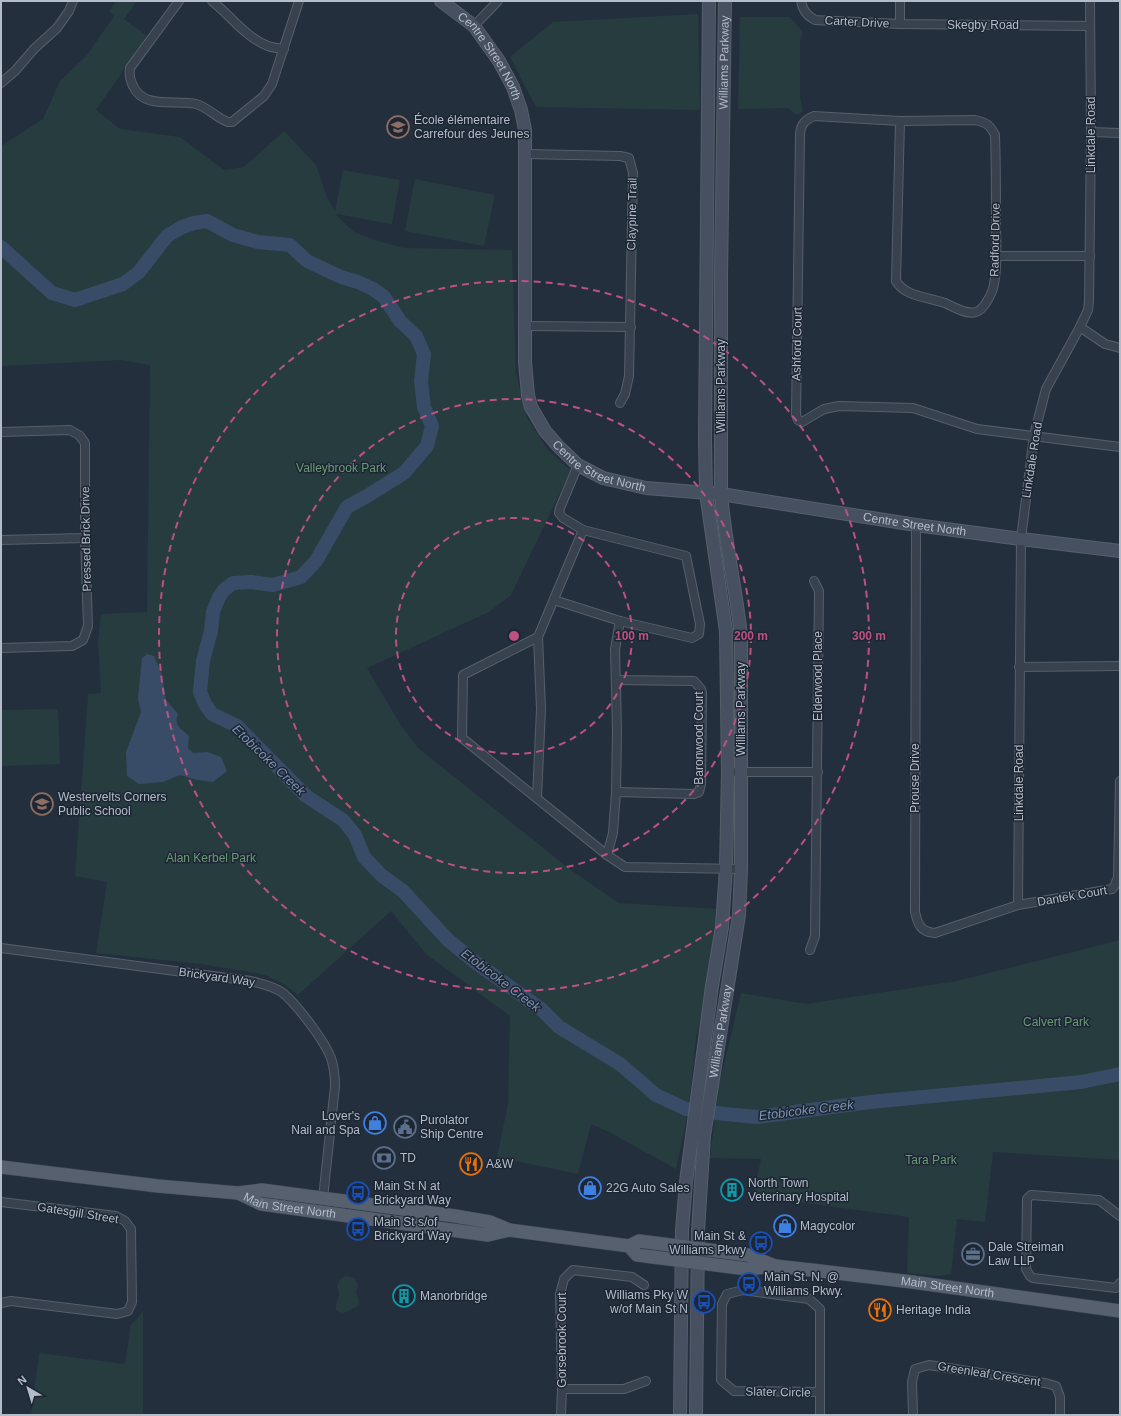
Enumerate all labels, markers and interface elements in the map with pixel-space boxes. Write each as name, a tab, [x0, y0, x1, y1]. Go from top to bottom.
street label: Centre Street North	[455, 9, 524, 102]
street label: Carter Drive	[824, 13, 890, 31]
street label: Williams Parkway	[716, 15, 732, 110]
street label: Skegby Road	[947, 18, 1019, 32]
street label: Linkdale Road	[1084, 97, 1098, 173]
place label: École élémentaire Carrefour des Jeunes	[414, 112, 529, 141]
school or university icon: École élémentaire Carrefour des Jeunes	[385, 114, 411, 140]
street label: Claypine Trail	[624, 178, 640, 250]
street label: Radford Drive	[987, 203, 1003, 277]
street label: Ashford Court	[789, 306, 805, 381]
street label: Williams Parkway	[714, 339, 728, 433]
street label: Linkdale Road	[1019, 421, 1045, 499]
street label: Centre Street North	[550, 438, 647, 495]
park label: Valleybrook Park	[296, 461, 387, 475]
street label: Pressed Brick Drive	[78, 486, 94, 592]
street label: Centre Street North	[862, 510, 967, 539]
centre of rings	[507, 629, 521, 643]
text: 100 m	[615, 629, 649, 643]
text: 200 m	[734, 629, 768, 643]
text: 300 m	[852, 629, 886, 643]
street label: Elderwood Place	[811, 631, 825, 721]
street label: Williams Parkway	[734, 662, 748, 756]
street label: Baronwood Court	[692, 691, 706, 785]
water label: Etobicoke Creek	[229, 721, 310, 800]
street label: Prouse Drive	[908, 743, 922, 813]
street label: Linkdale Road	[1012, 745, 1026, 821]
place label: Westervelts Corners Public School	[58, 790, 166, 818]
school or university icon: Westervelts Corners Public School	[29, 791, 55, 817]
park label: Alan Kerbel Park	[166, 851, 257, 865]
street label: Dantek Court	[1036, 883, 1109, 909]
water label: Etobicoke Creek	[458, 945, 545, 1016]
street label: Brickyard Way	[178, 965, 256, 989]
street label: Williams Parkway	[706, 984, 735, 1079]
park label: Calvert Park	[1023, 1015, 1090, 1029]
water label: Etobicoke Creek	[758, 1097, 856, 1123]
place label: Lover's Nail and Spa	[291, 1109, 360, 1137]
shop icon: Lover's Nail and Spa	[362, 1110, 388, 1136]
place label: Purolator Ship Centre	[420, 1113, 484, 1141]
public building icon: Purolator Ship Centre	[392, 1114, 418, 1140]
bank icon: TD	[371, 1145, 397, 1171]
place label: TD	[400, 1151, 416, 1165]
restaurant icon: A&W	[458, 1151, 484, 1177]
park label: Tara Park	[905, 1153, 958, 1167]
place label: A&W	[486, 1157, 514, 1171]
shop icon: 22G Auto Sales	[577, 1175, 603, 1201]
place label: North Town Veterinary Hospital	[748, 1176, 849, 1204]
building icon: North Town Veterinary Hospital	[719, 1177, 745, 1203]
place label: Main St N at Brickyard Way	[374, 1179, 451, 1207]
bus stop icon: Main St N at Brickyard Way	[345, 1180, 371, 1206]
place label: 22G Auto Sales	[606, 1181, 689, 1195]
street label: Main Street North	[241, 1190, 337, 1221]
street label: Gatesgill Street	[36, 1200, 120, 1226]
shop icon: Magycolor	[772, 1213, 798, 1239]
place label: Main St s/of Brickyard Way	[374, 1215, 451, 1243]
bus stop icon: Main St s/of Brickyard Way	[345, 1216, 371, 1242]
place label: Magycolor	[800, 1219, 855, 1233]
place label: Main St & Williams Pkwy	[669, 1229, 746, 1257]
bus stop icon: Main St & Williams Pkwy	[748, 1230, 774, 1256]
place label: Dale Streiman Law LLP	[988, 1240, 1064, 1268]
office icon: Dale Streiman Law LLP	[960, 1241, 986, 1267]
place label: Main St. N. @ Williams Pkwy.	[764, 1270, 843, 1298]
bus stop icon: Main St. N. @ Williams Pkwy.	[736, 1271, 762, 1297]
street label: Main Street North	[900, 1274, 995, 1300]
building icon: Manorbridge	[391, 1283, 417, 1309]
place label: Williams Pky W w/of Main St N	[605, 1288, 689, 1316]
place label: Manorbridge	[420, 1289, 488, 1303]
bus stop icon: Williams Pky W w/of Main St N	[691, 1289, 717, 1315]
street label: Gorsebrook Court	[555, 1292, 569, 1388]
restaurant icon: Heritage India	[867, 1297, 893, 1323]
place label: Heritage India	[896, 1303, 971, 1317]
street label: Greenleaf Crescent	[937, 1359, 1042, 1389]
north arrow	[8, 1368, 48, 1408]
text: N	[15, 1373, 29, 1387]
street label: Slater Circle	[745, 1384, 811, 1400]

